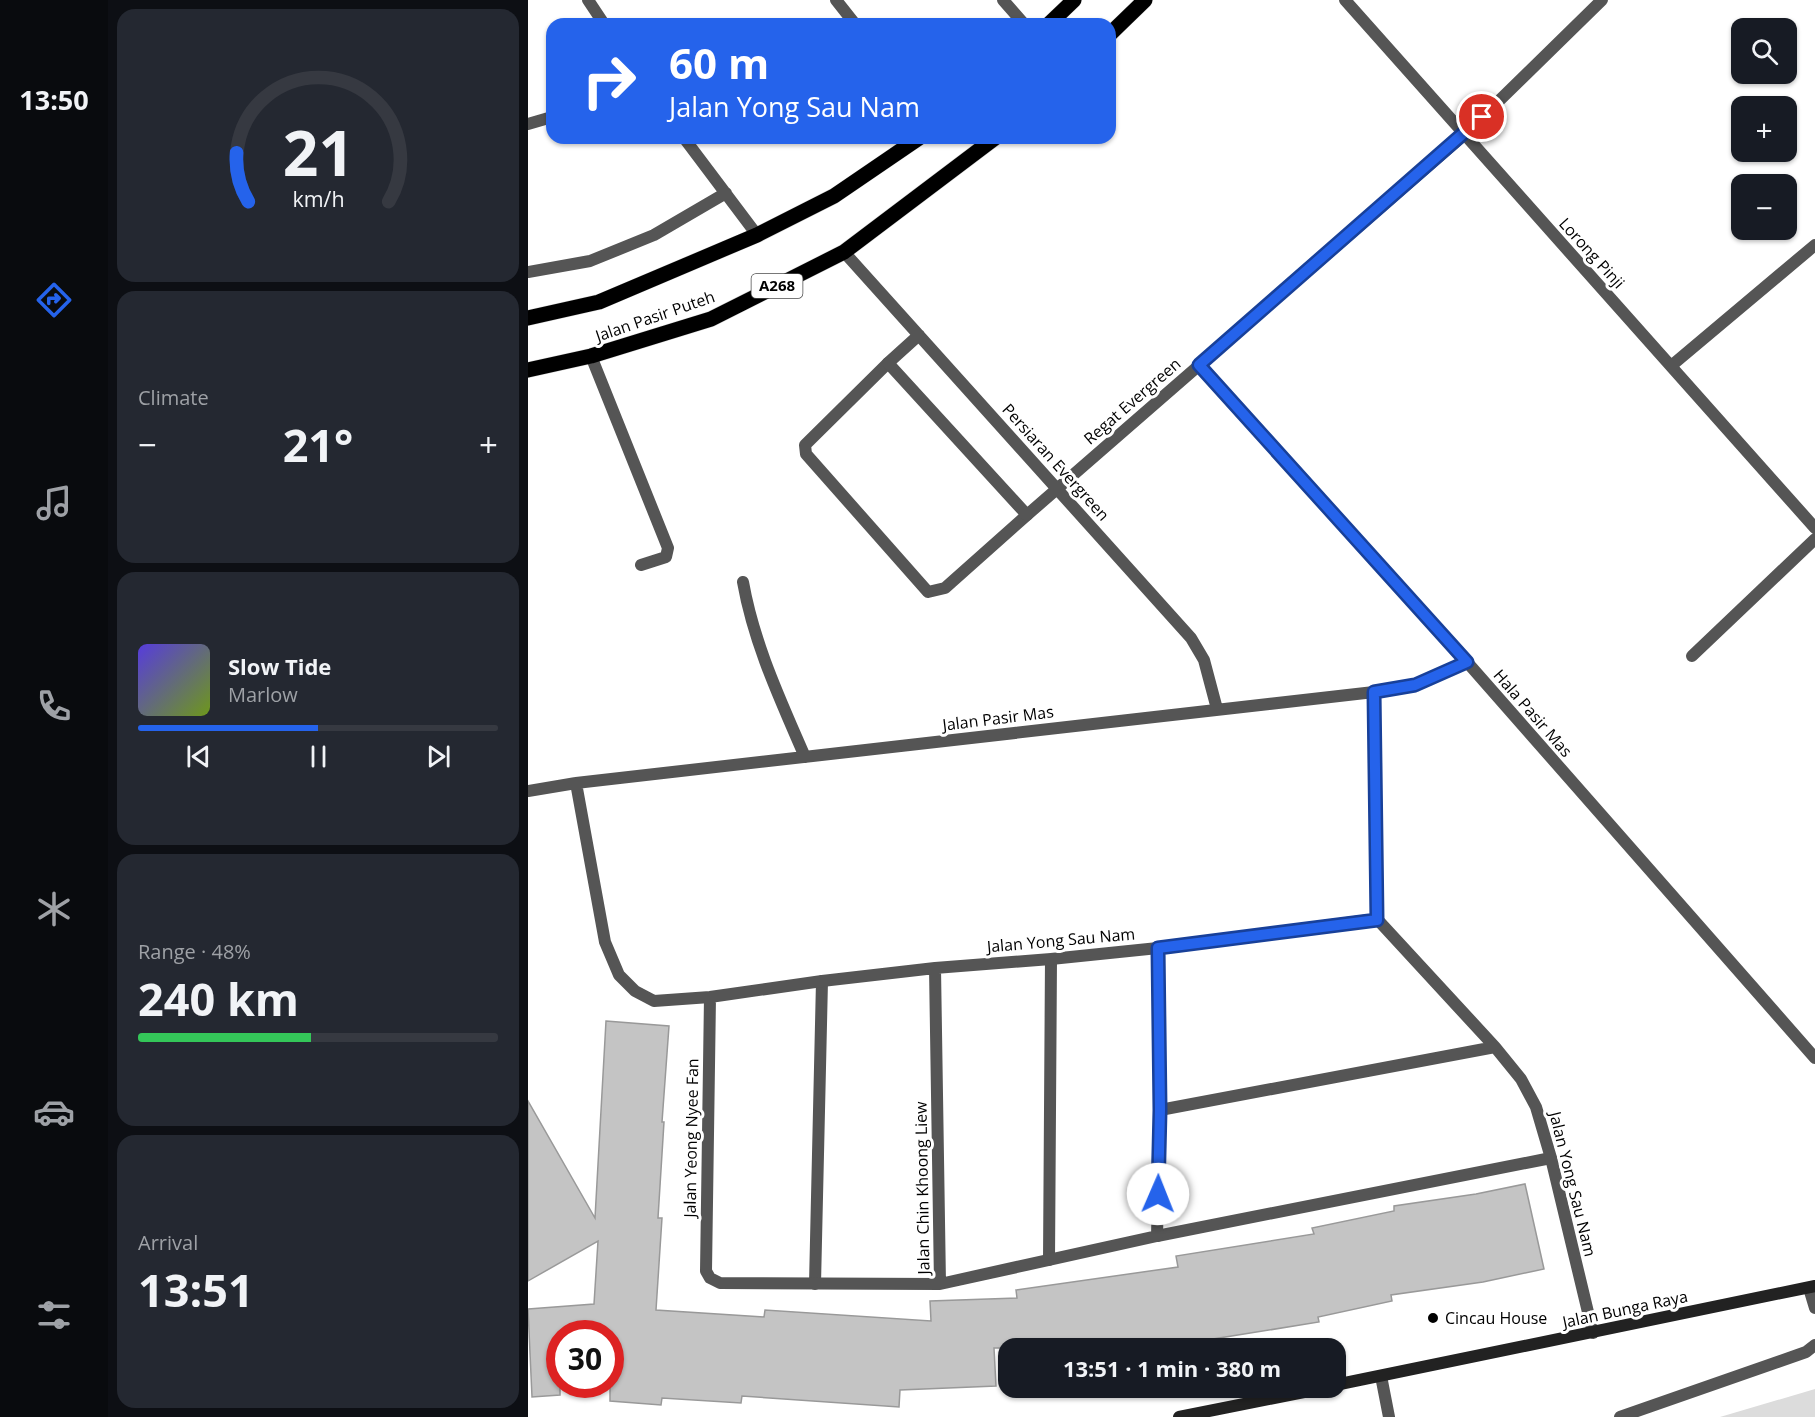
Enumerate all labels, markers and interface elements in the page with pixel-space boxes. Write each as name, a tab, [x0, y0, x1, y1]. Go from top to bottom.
map controls	[1731, 18, 1797, 240]
button: search	[1731, 18, 1797, 84]
text: 60 m	[669, 34, 769, 91]
icon: right	[570, 42, 648, 120]
text: 13:50	[19, 81, 89, 118]
text: Jalan Yong Sau Nam	[669, 88, 920, 125]
pin	[1456, 91, 1507, 142]
button: +	[1731, 96, 1797, 162]
icon: arrive	[1465, 100, 1498, 133]
text: 21	[282, 109, 354, 194]
button: −	[1731, 174, 1797, 240]
text: km/h	[292, 185, 344, 214]
street label: Lorong Pinji	[1554, 213, 1630, 293]
road number: A268	[752, 274, 802, 298]
icon: directions	[33, 279, 75, 321]
street label: Jalan Pasir Puteh	[590, 285, 718, 347]
street label: Regat Evergreen	[1079, 353, 1185, 449]
text: Climate	[138, 384, 209, 411]
street label: Persiaran Evergreen	[997, 399, 1115, 525]
text: 21°	[283, 414, 353, 475]
text: −	[138, 422, 157, 467]
text: +	[479, 422, 498, 467]
icon: music	[33, 482, 75, 524]
text: Slow Tide	[228, 651, 331, 681]
street label: Hala Pasir Mas	[1489, 664, 1577, 762]
text: Marlow	[228, 681, 298, 708]
icon: phone	[33, 685, 75, 727]
street label: Jalan Pasir Mas	[939, 700, 1055, 736]
icon: previous	[182, 740, 215, 773]
icon: pause	[302, 740, 335, 773]
icon: next	[422, 740, 455, 773]
icon: climate	[33, 888, 75, 930]
street label: Jalan Yong Sau Nam	[984, 923, 1136, 958]
text: Range · 48%	[138, 938, 251, 965]
text: 240 km	[138, 968, 299, 1029]
street label: Jalan Yeong Nyee Fan	[679, 1058, 703, 1220]
icon: car	[33, 1091, 75, 1133]
street label: Jalan Chin Khoong Liew	[909, 1101, 935, 1277]
street label: Jalan Yong Sau Nam	[1544, 1107, 1602, 1259]
position arrow	[1126, 1162, 1190, 1226]
text: Arrival	[138, 1229, 198, 1256]
text: 13:51	[138, 1259, 254, 1320]
street label: Jalan Bunga Raya	[1558, 1285, 1690, 1333]
icon: filters	[33, 1294, 75, 1336]
place label: Cincau House	[1445, 1307, 1547, 1329]
marker: Cincau House	[1426, 1311, 1440, 1325]
speed limit sign: 30	[546, 1320, 624, 1398]
text: 13:51 · 1 min · 380 m	[1063, 1353, 1281, 1383]

